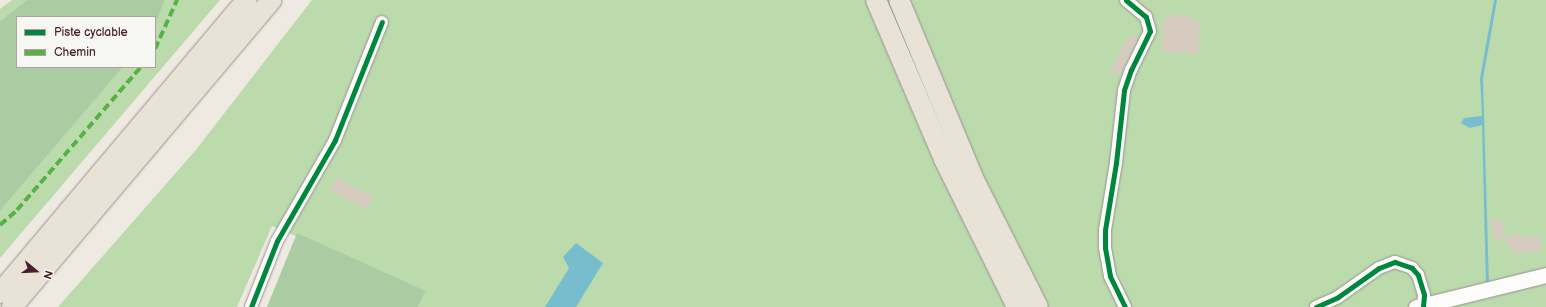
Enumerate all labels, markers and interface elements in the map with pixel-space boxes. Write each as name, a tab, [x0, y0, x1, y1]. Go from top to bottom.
legend	[16, 16, 156, 68]
text: Piste cyclable	[54, 25, 128, 40]
text: Chemin	[54, 45, 96, 60]
north arrow	[16, 251, 56, 291]
text: N	[40, 269, 55, 281]

